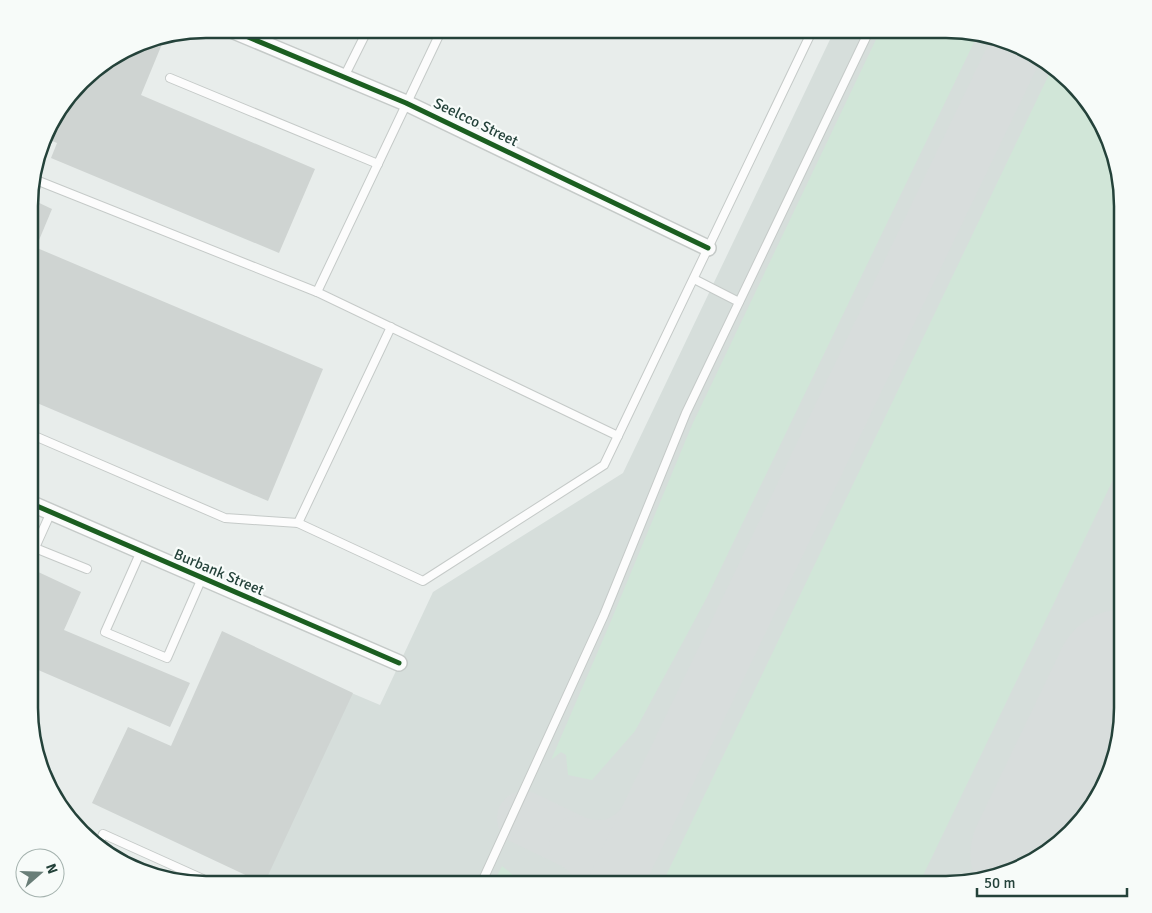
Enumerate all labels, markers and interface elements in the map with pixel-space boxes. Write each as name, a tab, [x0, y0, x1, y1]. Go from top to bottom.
street label: Seelcco Street	[431, 94, 521, 150]
street label: Burbank Street	[171, 545, 267, 599]
north arrow	[15, 848, 65, 898]
text: N	[42, 861, 61, 876]
scale bar	[977, 866, 1127, 898]
text: 50 m	[984, 874, 1015, 892]

